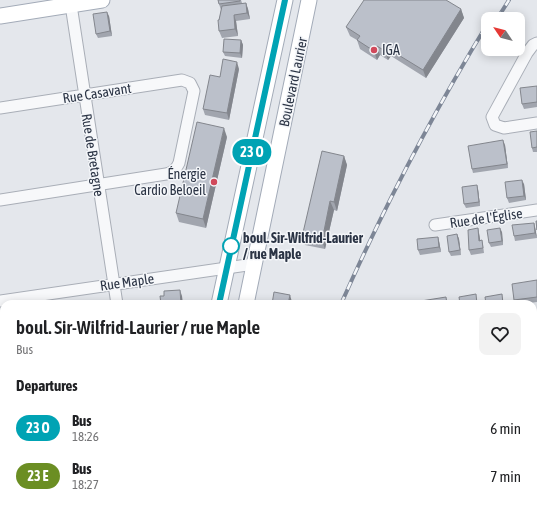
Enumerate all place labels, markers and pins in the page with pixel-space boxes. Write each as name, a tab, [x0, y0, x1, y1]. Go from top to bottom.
place label: IGA	[382, 42, 400, 58]
marker: IGA	[369, 45, 379, 55]
place label: Énergie Cardio Beloeil	[134, 166, 206, 198]
marker: Énergie Cardio Beloeil	[209, 177, 219, 187]
place label: boul. Sir-Wilfrid-Laurier / rue Maple	[243, 230, 364, 262]
marker: boul. Sir-Wilfrid-Laurier / rue Maple	[222, 237, 240, 255]

